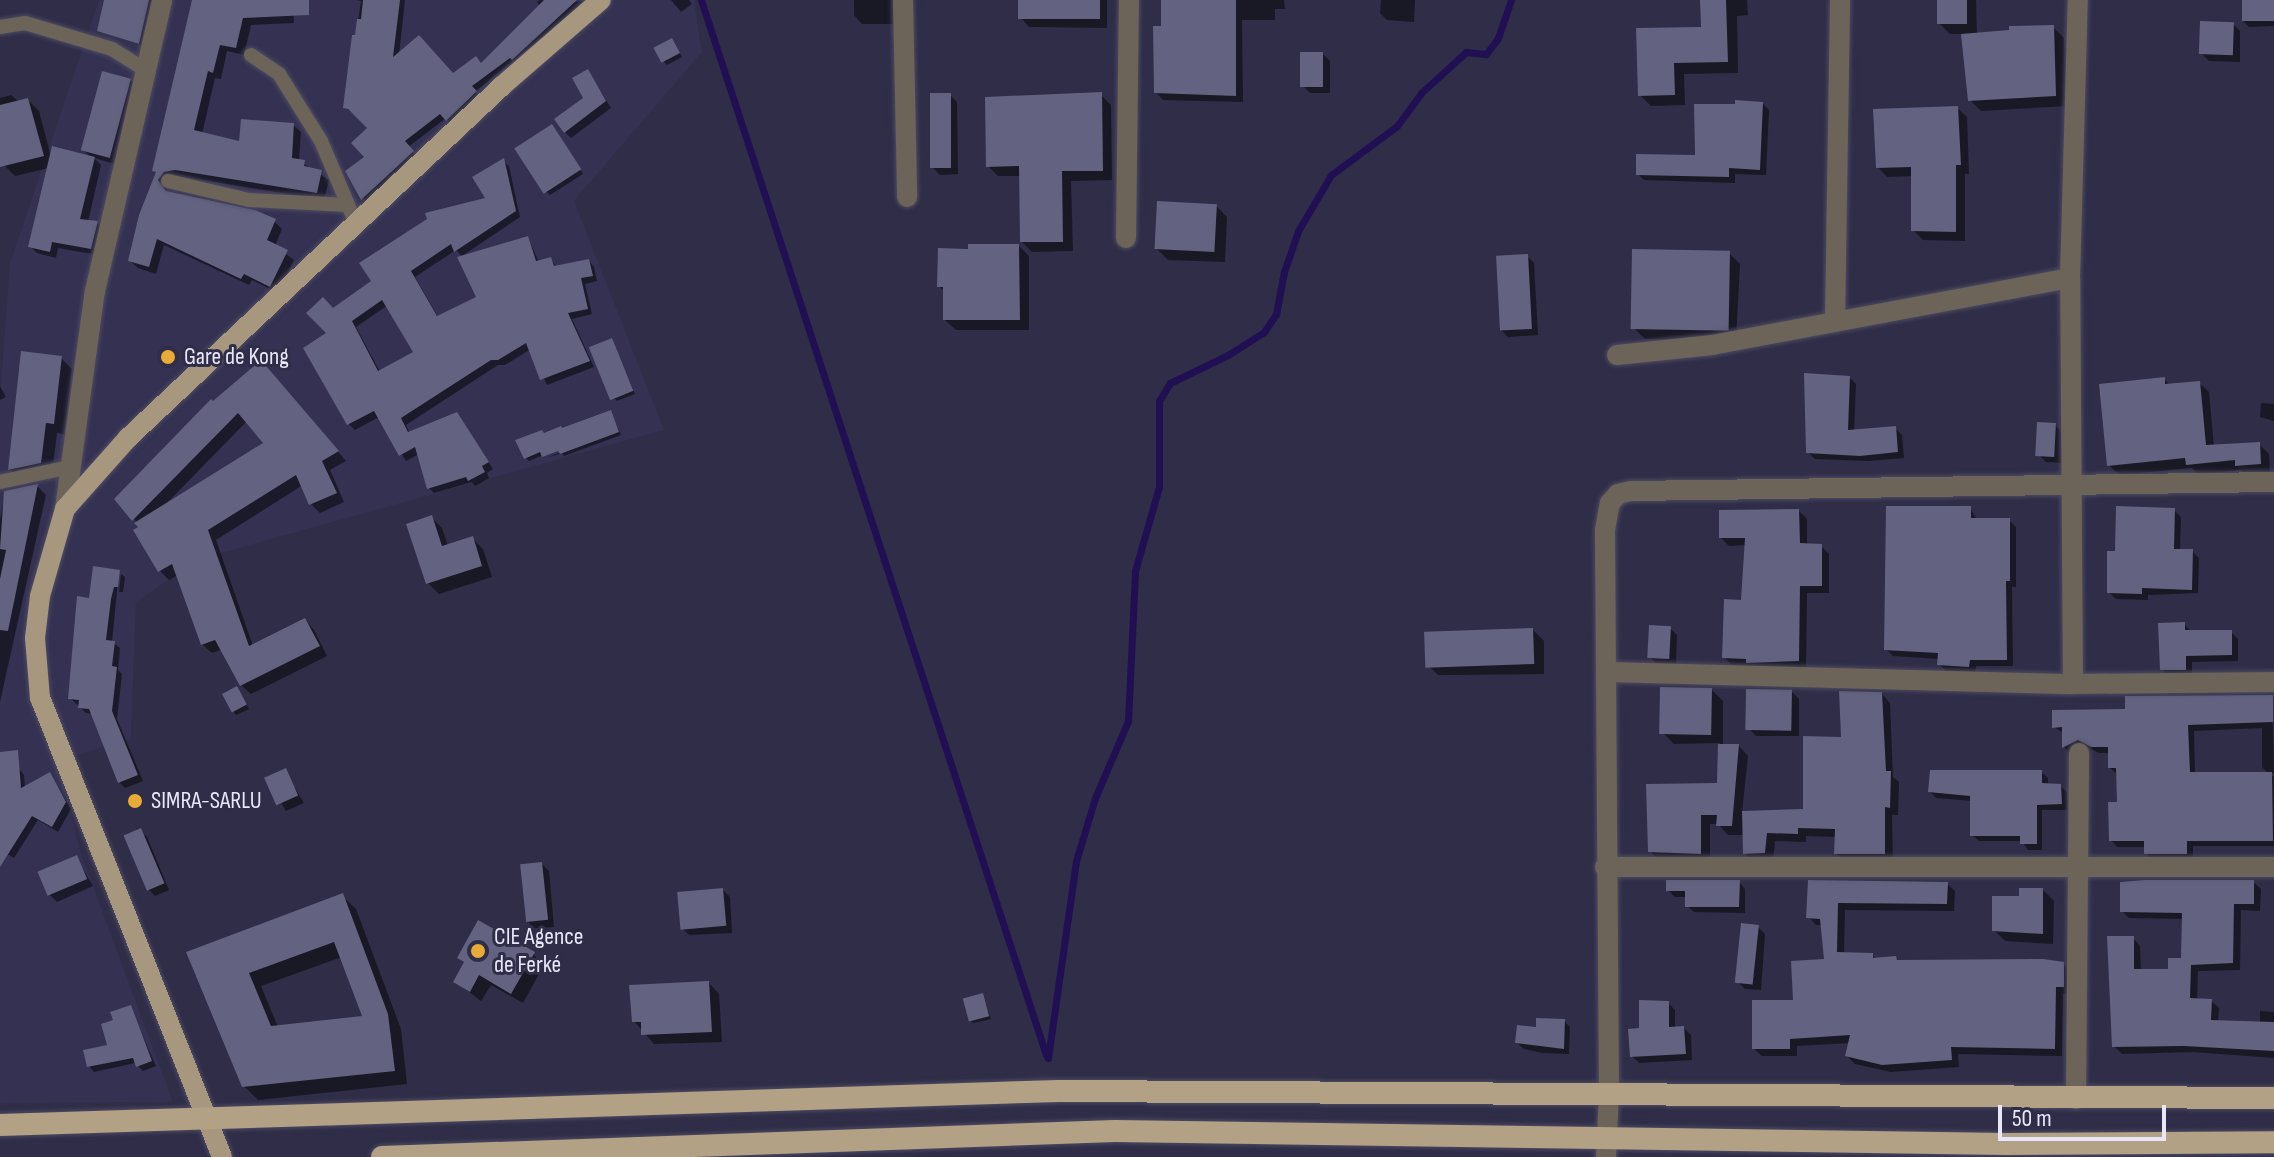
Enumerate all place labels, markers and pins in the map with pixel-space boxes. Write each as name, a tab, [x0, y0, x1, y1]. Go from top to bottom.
place label: Gare de Kong	[184, 343, 289, 371]
marker: Gare de Kong	[159, 348, 177, 366]
place label: SIMRA-SARLU	[151, 787, 262, 815]
marker: SIMRA-SARLU	[126, 792, 144, 810]
place label: CIE Agence de Ferké	[494, 923, 583, 979]
marker: CIE Agence de Ferké	[469, 942, 487, 960]

